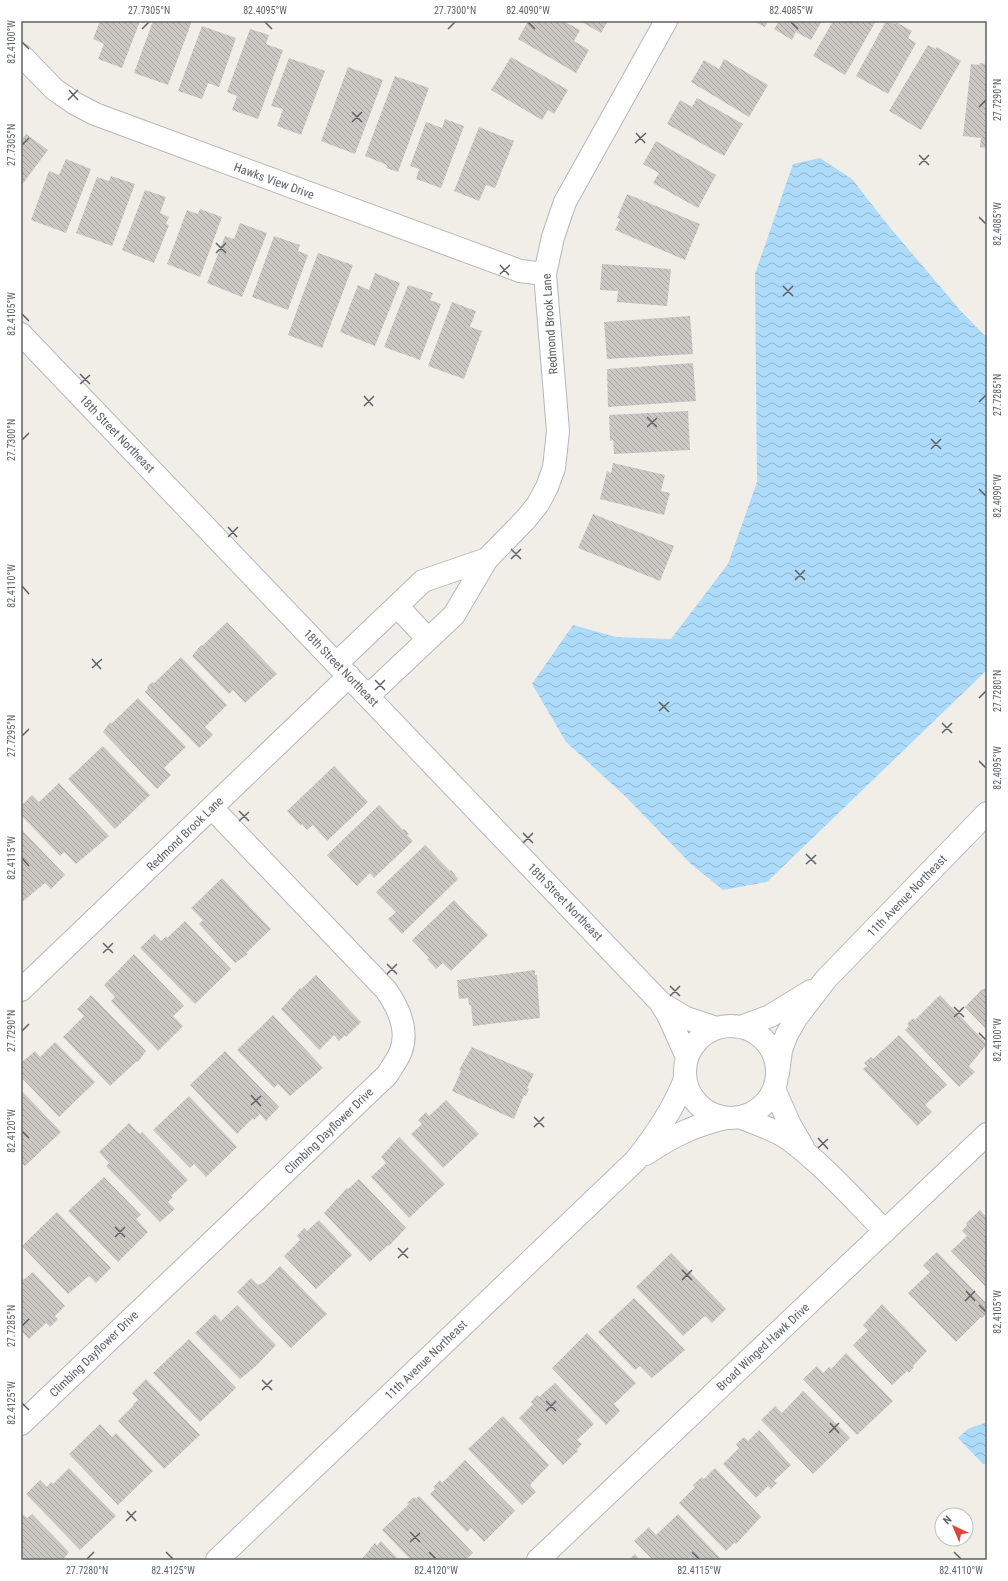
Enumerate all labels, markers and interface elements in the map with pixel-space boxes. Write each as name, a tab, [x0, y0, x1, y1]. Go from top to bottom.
text: 27.7305°N	[128, 5, 170, 16]
text: 82.4095°W	[243, 5, 287, 16]
text: 27.7300°N	[434, 5, 476, 16]
text: 82.4090°W	[506, 5, 550, 16]
text: 82.4085°W	[769, 5, 813, 16]
text: 82.4100°W	[6, 20, 17, 64]
text: 27.7290°N	[992, 79, 1003, 121]
text: 27.7305°N	[6, 124, 17, 166]
street label: Hawks View Drive	[232, 160, 316, 202]
text: 82.4085°W	[992, 202, 1003, 246]
street label: Redmond Brook Lane	[539, 273, 560, 375]
text: 82.4105°W	[6, 292, 17, 336]
text: 27.7285°N	[992, 374, 1003, 416]
street label: 18th Street Northeast	[77, 392, 158, 476]
text: 27.7300°N	[6, 419, 17, 461]
text: 82.4090°W	[992, 474, 1003, 518]
text: 82.4110°W	[6, 564, 17, 608]
street label: 18th Street Northeast	[301, 626, 382, 710]
text: 27.7280°N	[992, 670, 1003, 712]
text: 27.7295°N	[6, 715, 17, 757]
text: 82.4095°W	[992, 746, 1003, 790]
street label: Redmond Brook Lane	[144, 794, 226, 874]
text: 82.4115°W	[6, 836, 17, 880]
street label: 11th Avenue Northeast	[864, 852, 950, 940]
street label: 18th Street Northeast	[525, 860, 606, 944]
text: 27.7290°N	[6, 1010, 17, 1052]
text: 82.4100°W	[992, 1018, 1003, 1062]
street label: Climbing Dayflower Drive	[282, 1085, 377, 1177]
text: 82.4120°W	[6, 1109, 17, 1153]
text: 82.4105°W	[992, 1290, 1003, 1334]
street label: Broad Winged Hawk Drive	[714, 1300, 813, 1394]
text: 27.7285°N	[6, 1305, 17, 1347]
street label: Climbing Dayflower Drive	[47, 1308, 142, 1400]
street label: 11th Avenue Northeast	[382, 1317, 470, 1403]
text: 82.4125°W	[6, 1381, 17, 1425]
north arrow	[934, 1507, 974, 1547]
text: N	[940, 1513, 955, 1527]
text: 27.7280°N	[66, 1565, 108, 1576]
text: 82.4125°W	[151, 1565, 195, 1576]
text: 82.4120°W	[414, 1565, 458, 1576]
text: 82.4115°W	[677, 1565, 721, 1576]
text: 82.4110°W	[939, 1565, 983, 1576]

